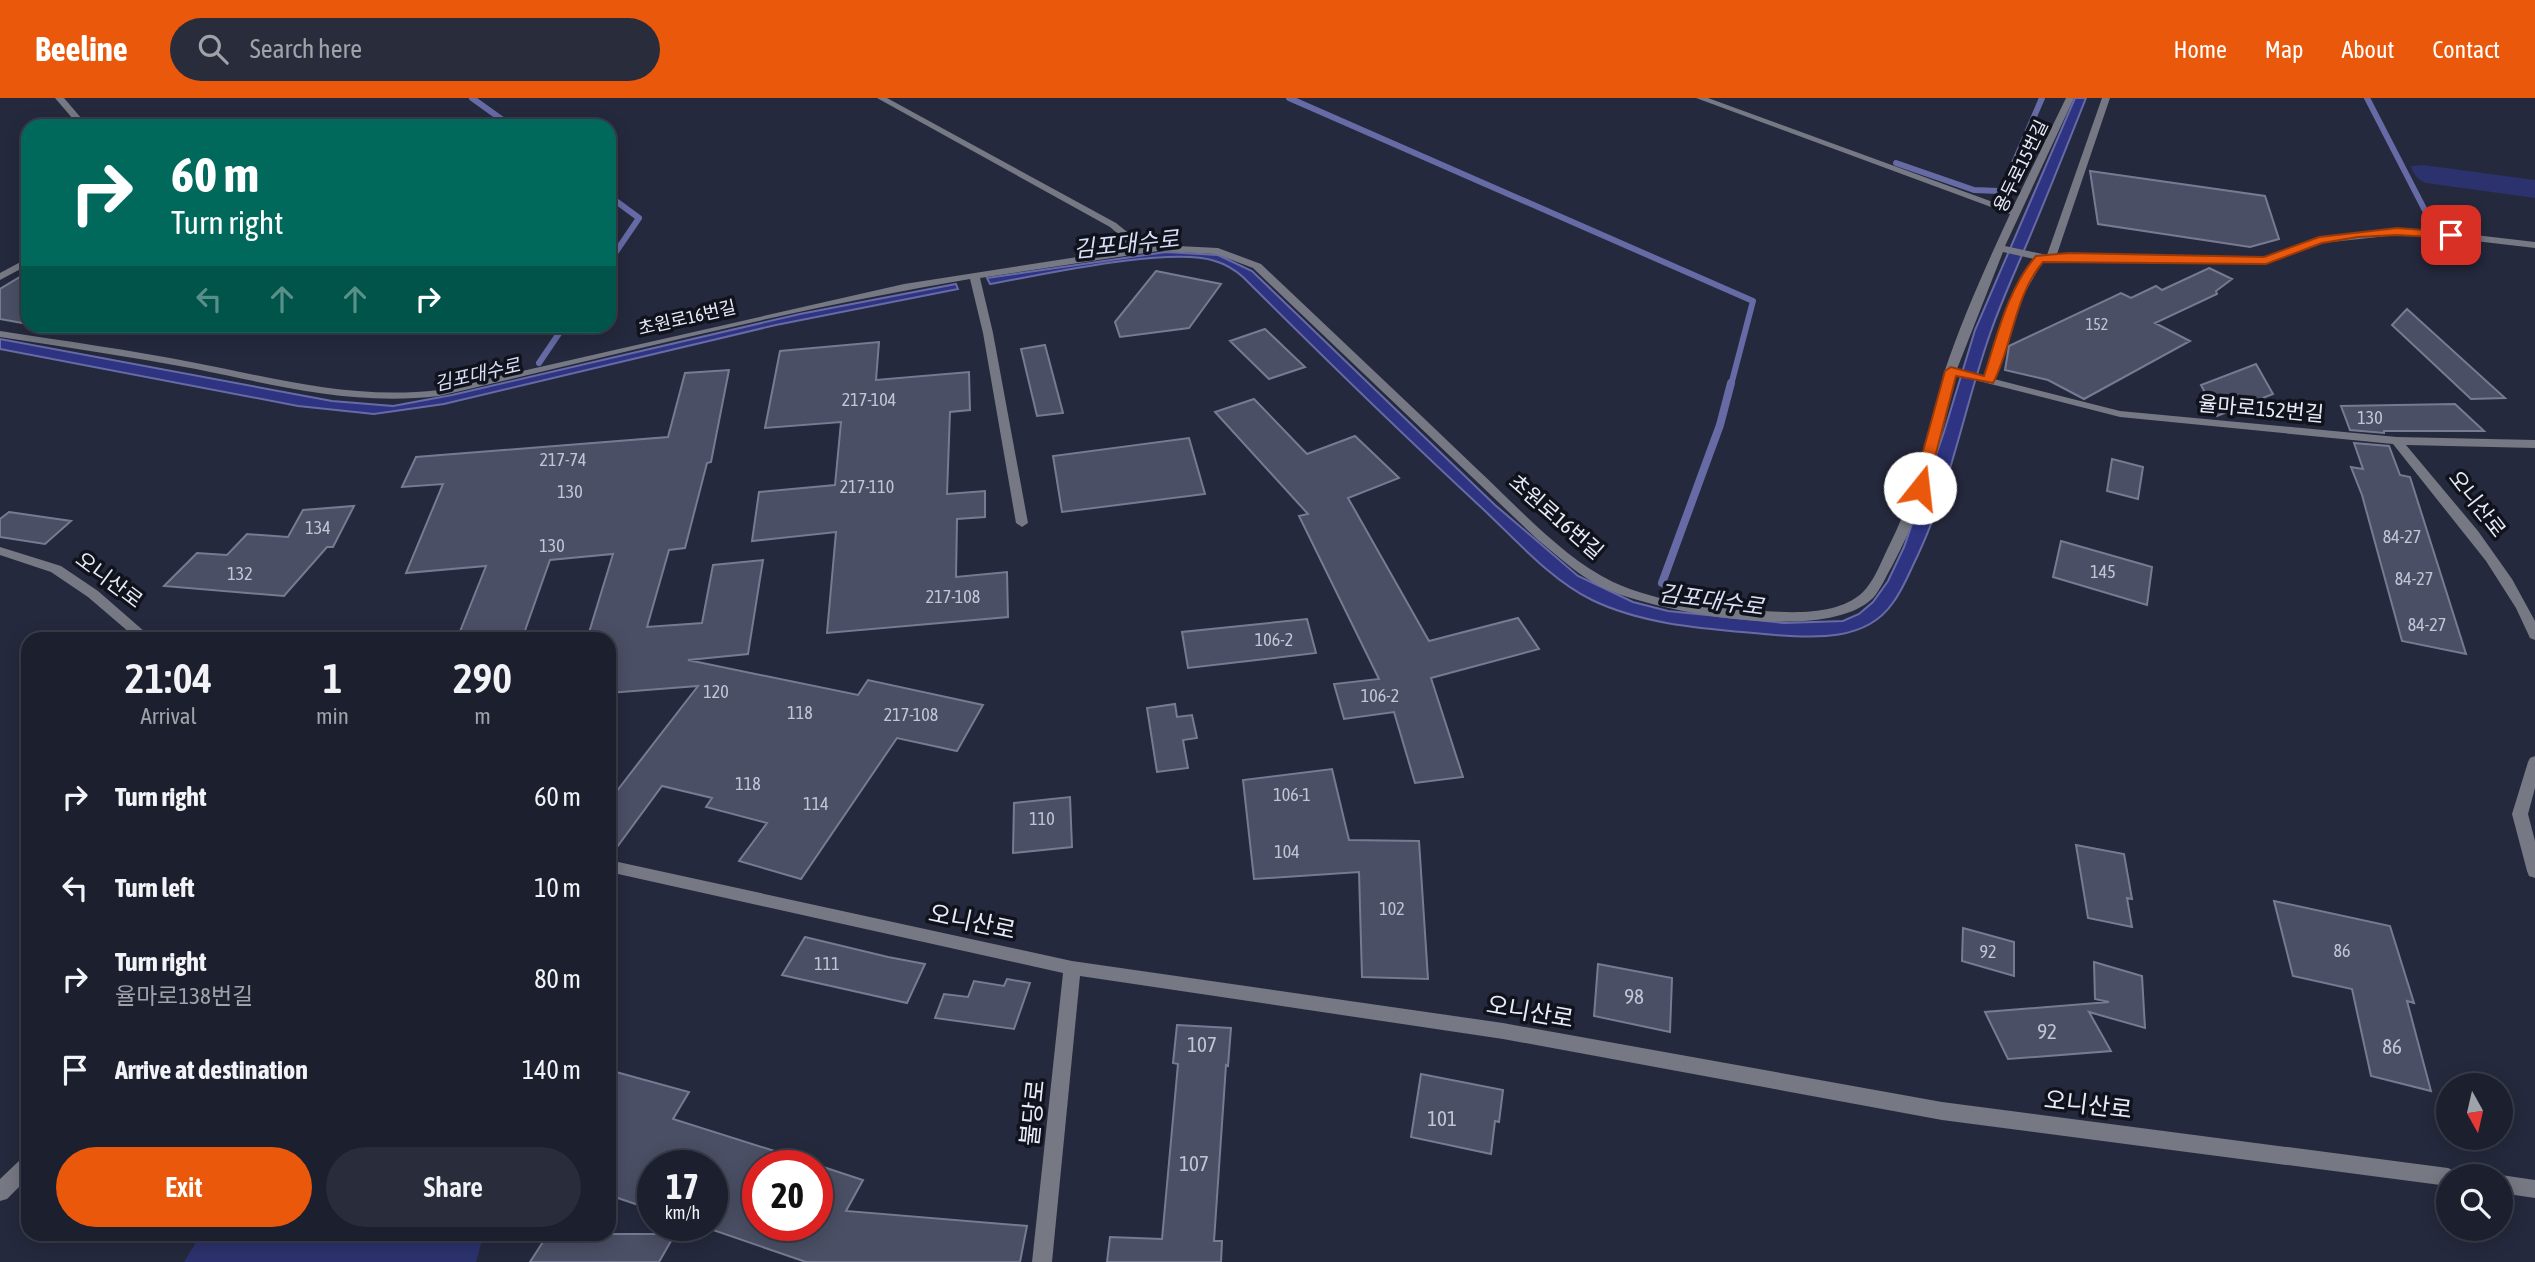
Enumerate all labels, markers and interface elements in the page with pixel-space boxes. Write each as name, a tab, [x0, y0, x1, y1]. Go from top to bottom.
search box	[170, 18, 660, 81]
text: Beeline	[35, 30, 128, 68]
icon: search	[194, 30, 232, 68]
text: Search here	[250, 34, 362, 64]
text: Home	[2173, 36, 2227, 63]
text: Map	[2265, 36, 2303, 63]
text: About	[2341, 36, 2394, 63]
text: Contact	[2432, 36, 2500, 63]
street label: 용두로15번길	[1989, 116, 2052, 215]
text: 60 m	[171, 146, 259, 202]
icon: right	[56, 147, 147, 238]
text: Turn right	[171, 204, 284, 241]
pin	[2421, 205, 2481, 265]
icon: arrive	[2432, 216, 2470, 254]
water label: 김포대수로	[1072, 225, 1182, 262]
icon: left	[190, 280, 228, 318]
icon: ahead	[263, 280, 301, 318]
icon: ahead	[336, 280, 374, 318]
icon: right	[409, 280, 447, 318]
street label: 초원로16번길	[636, 296, 738, 339]
house number: 152	[2086, 315, 2108, 333]
water label: 김포대수로	[432, 353, 524, 395]
house number: 217-104	[842, 389, 896, 410]
street label: 율마로152번길	[2197, 391, 2325, 425]
house number: 130	[2357, 407, 2383, 428]
house number: 217-74	[540, 449, 586, 470]
position arrow	[1883, 451, 1957, 525]
street label: 오니산로	[2445, 466, 2511, 541]
street label: 초원로16번길	[1505, 469, 1608, 563]
house number: 217-110	[840, 476, 894, 497]
house number: 130	[557, 481, 583, 502]
house number: 134	[305, 517, 331, 538]
house number: 84-27	[2383, 526, 2421, 547]
house number: 130	[539, 535, 565, 556]
street label: 오니산로	[72, 546, 148, 612]
house number: 145	[2090, 561, 2116, 582]
house number: 132	[227, 563, 253, 584]
house number: 84-27	[2395, 568, 2433, 589]
water label: 김포대수로	[1657, 580, 1767, 620]
house number: 217-108	[926, 586, 980, 607]
house number: 84-27	[2408, 614, 2446, 635]
house number: 106-2	[1255, 629, 1293, 650]
text: 21:04	[125, 654, 212, 702]
text: 1	[323, 654, 342, 702]
text: 290	[453, 654, 512, 702]
house number: 120	[703, 681, 729, 702]
house number: 106-2	[1361, 685, 1399, 706]
house number: 118	[787, 702, 813, 723]
text: Arrival	[140, 703, 197, 729]
text: min	[316, 703, 349, 729]
text: m	[474, 703, 491, 729]
house number: 217-108	[884, 704, 938, 725]
house number: 118	[735, 773, 761, 794]
icon: right	[56, 778, 94, 816]
text: Turn right	[115, 782, 206, 812]
text: 60 m	[534, 782, 581, 812]
house number: 106-1	[1273, 784, 1311, 805]
house number: 114	[803, 793, 829, 814]
house number: 110	[1029, 808, 1055, 829]
house number: 104	[1274, 841, 1300, 862]
icon: left	[56, 869, 94, 907]
text: Turn left	[115, 873, 195, 903]
text: 10 m	[534, 873, 581, 903]
house number: 102	[1379, 898, 1405, 919]
street label: 오니산로	[926, 899, 1018, 944]
house number: 86	[2334, 940, 2350, 961]
house number: 92	[1980, 941, 1996, 962]
text: Turn right	[115, 947, 206, 977]
house number: 111	[814, 953, 840, 974]
icon: right	[56, 960, 94, 998]
text: 80 m	[534, 964, 581, 994]
text: 율마로138번길	[115, 983, 253, 1009]
house number: 98	[1624, 984, 1644, 1008]
street label: 오니산로	[1484, 991, 1576, 1032]
house number: 92	[2037, 1019, 2057, 1043]
house number: 107	[1187, 1032, 1217, 1056]
house number: 86	[2382, 1034, 2402, 1058]
icon: arrive	[56, 1051, 94, 1089]
text: Arrive at destination	[115, 1055, 308, 1085]
text: 140 m	[522, 1055, 581, 1085]
north arrow	[2436, 1073, 2513, 1150]
map controls	[2436, 1073, 2513, 1241]
street label: 불당로	[1016, 1079, 1049, 1147]
street label: 오니산로	[2043, 1086, 2134, 1123]
house number: 101	[1427, 1106, 1457, 1130]
button: Exit	[56, 1147, 312, 1227]
button: Share	[326, 1147, 581, 1227]
speed limit sign: 20	[742, 1150, 833, 1241]
house number: 107	[1179, 1151, 1209, 1175]
button: search	[2436, 1164, 2513, 1241]
text: 17	[666, 1166, 699, 1206]
text: km/h	[665, 1202, 700, 1223]

